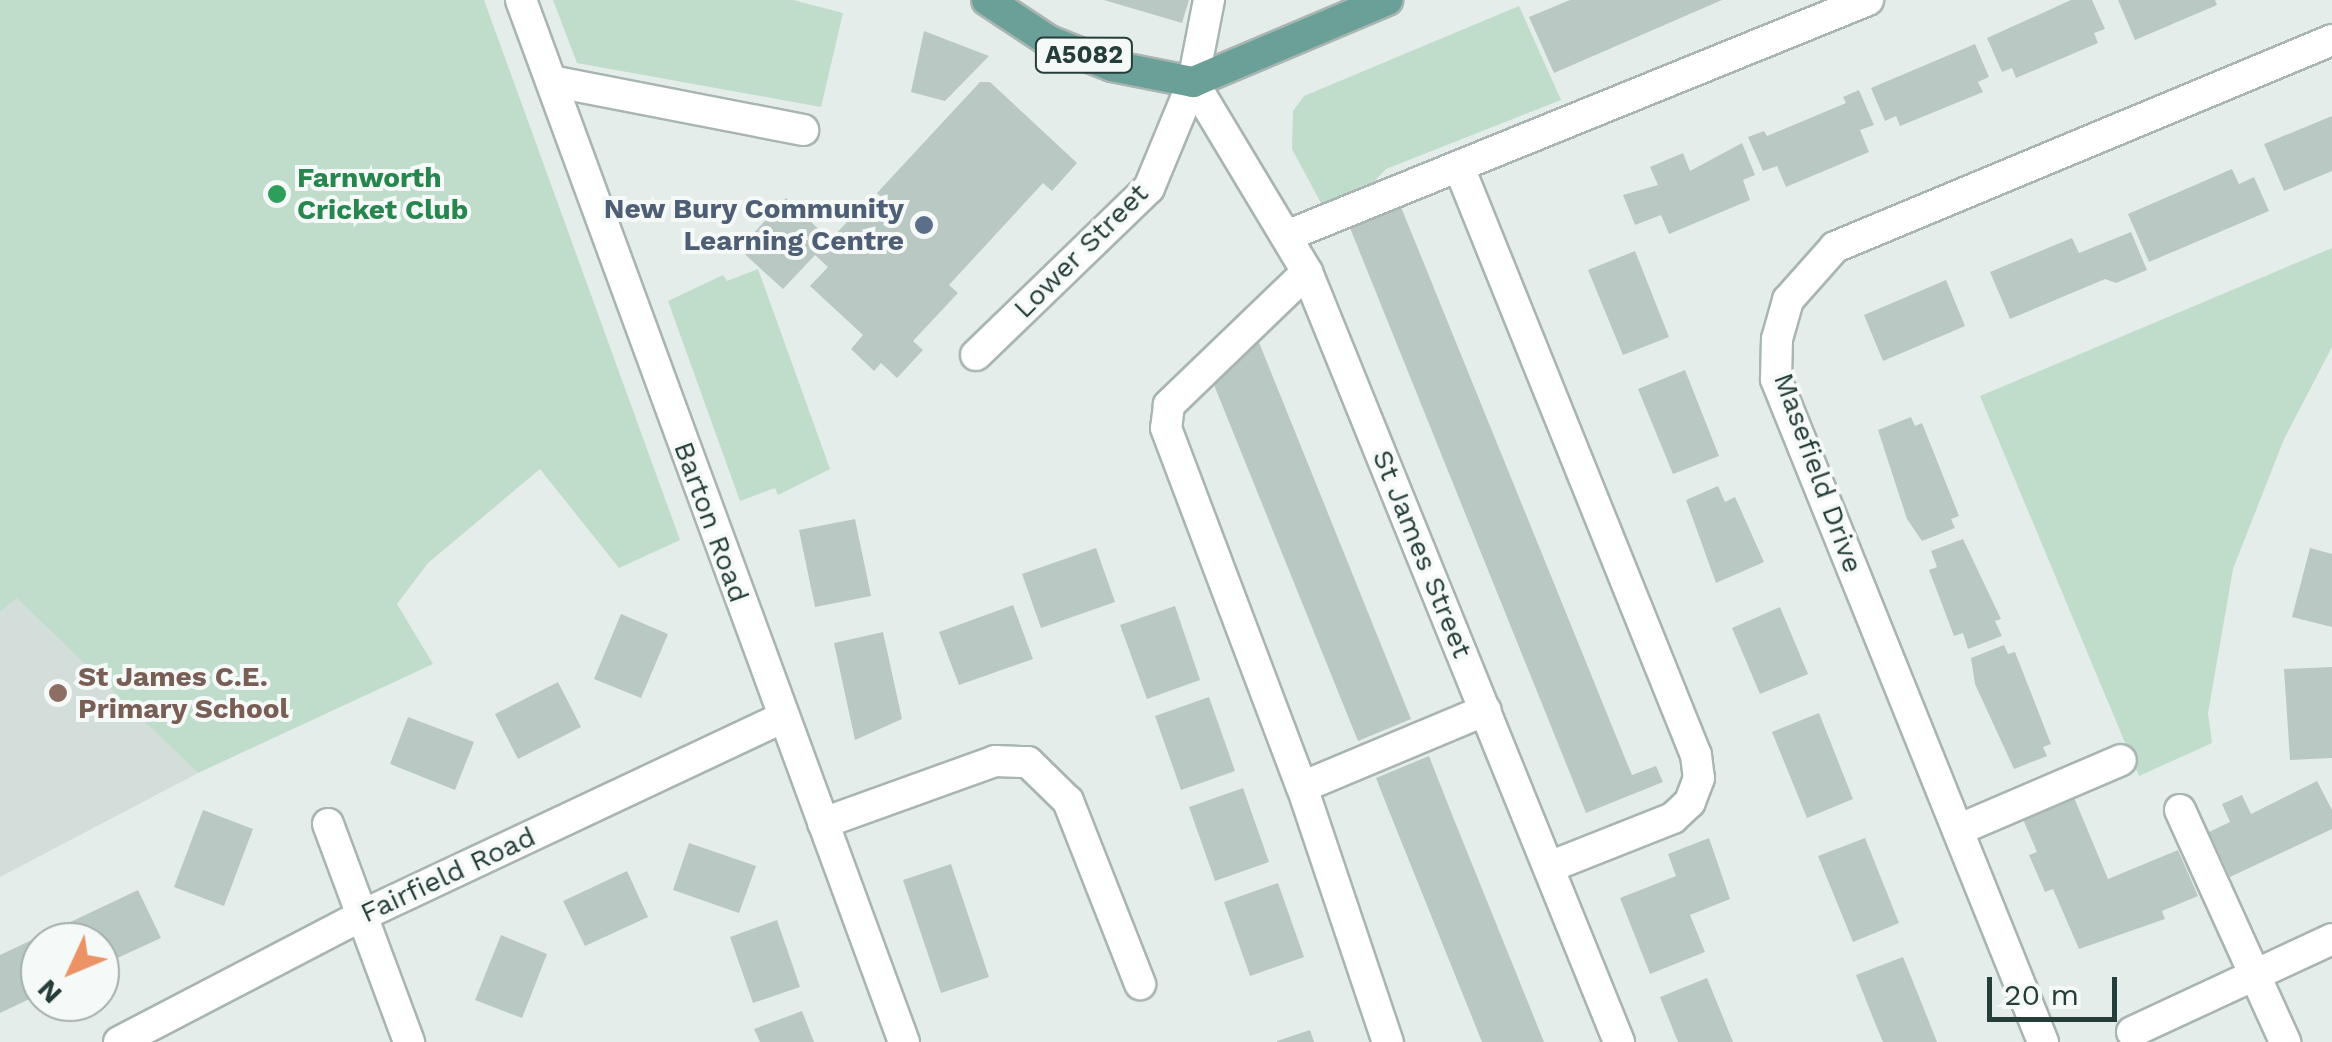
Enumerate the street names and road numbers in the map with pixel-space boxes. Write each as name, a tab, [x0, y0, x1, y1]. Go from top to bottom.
road number: A5082	[1034, 35, 1134, 75]
street label: Lower Street	[1007, 177, 1155, 325]
street label: Masefield Drive	[1766, 368, 1870, 578]
street label: Barton Road	[666, 437, 756, 607]
street label: St James Street	[1365, 445, 1479, 663]
street label: Fairfield Road	[355, 820, 541, 930]

